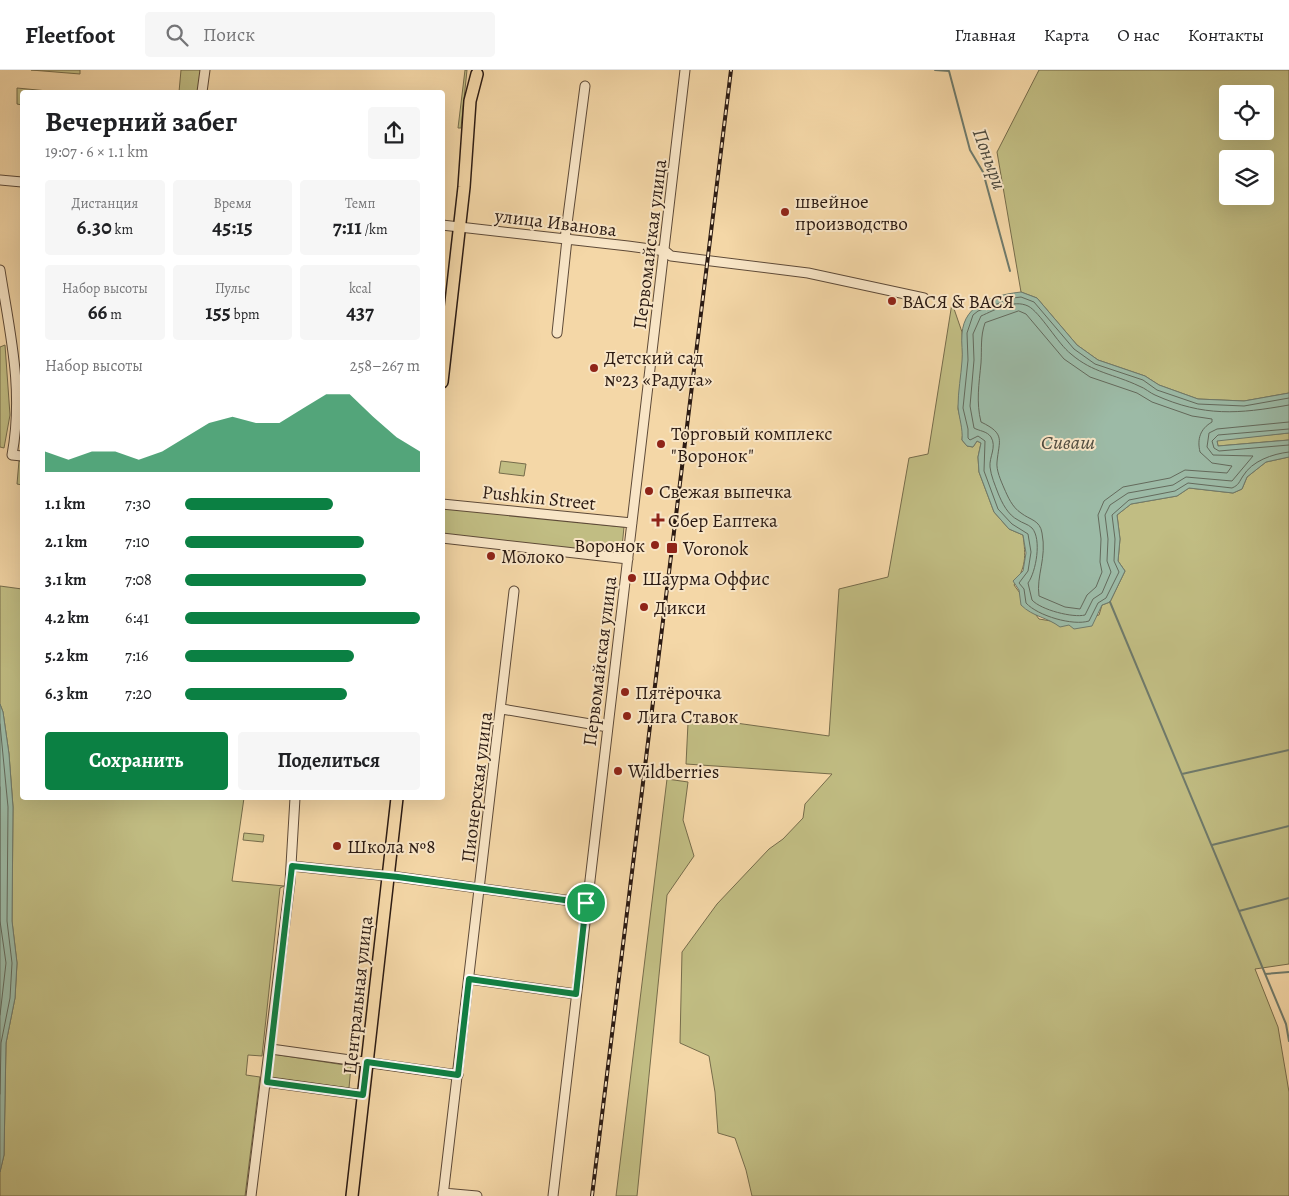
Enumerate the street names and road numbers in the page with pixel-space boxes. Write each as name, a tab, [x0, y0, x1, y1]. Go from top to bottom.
street label: Первомайская улица	[627, 157, 673, 331]
street label: улица Иванова	[492, 202, 619, 243]
street label: Pushkin Street	[481, 479, 597, 517]
street label: Первомайская улица	[577, 574, 623, 748]
street label: Пионерская улица	[455, 710, 499, 864]
street label: Центральная улица	[337, 914, 379, 1076]

